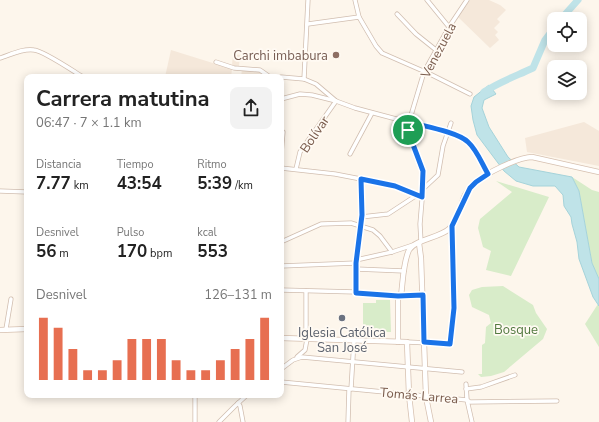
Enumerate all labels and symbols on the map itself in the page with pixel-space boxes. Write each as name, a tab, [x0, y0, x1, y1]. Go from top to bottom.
street label: Venezuela	[416, 20, 461, 82]
place label: Carchi imbabura	[233, 47, 328, 65]
marker: Carchi imbabura	[331, 50, 341, 60]
street label: Bolívar	[296, 112, 334, 157]
pin	[391, 113, 425, 147]
marker: Iglesia Católica San José	[337, 313, 347, 323]
park label: Bosque	[494, 321, 538, 339]
place label: Iglesia Católica San José	[298, 324, 386, 357]
street label: Tomás Larrea	[379, 384, 459, 408]

